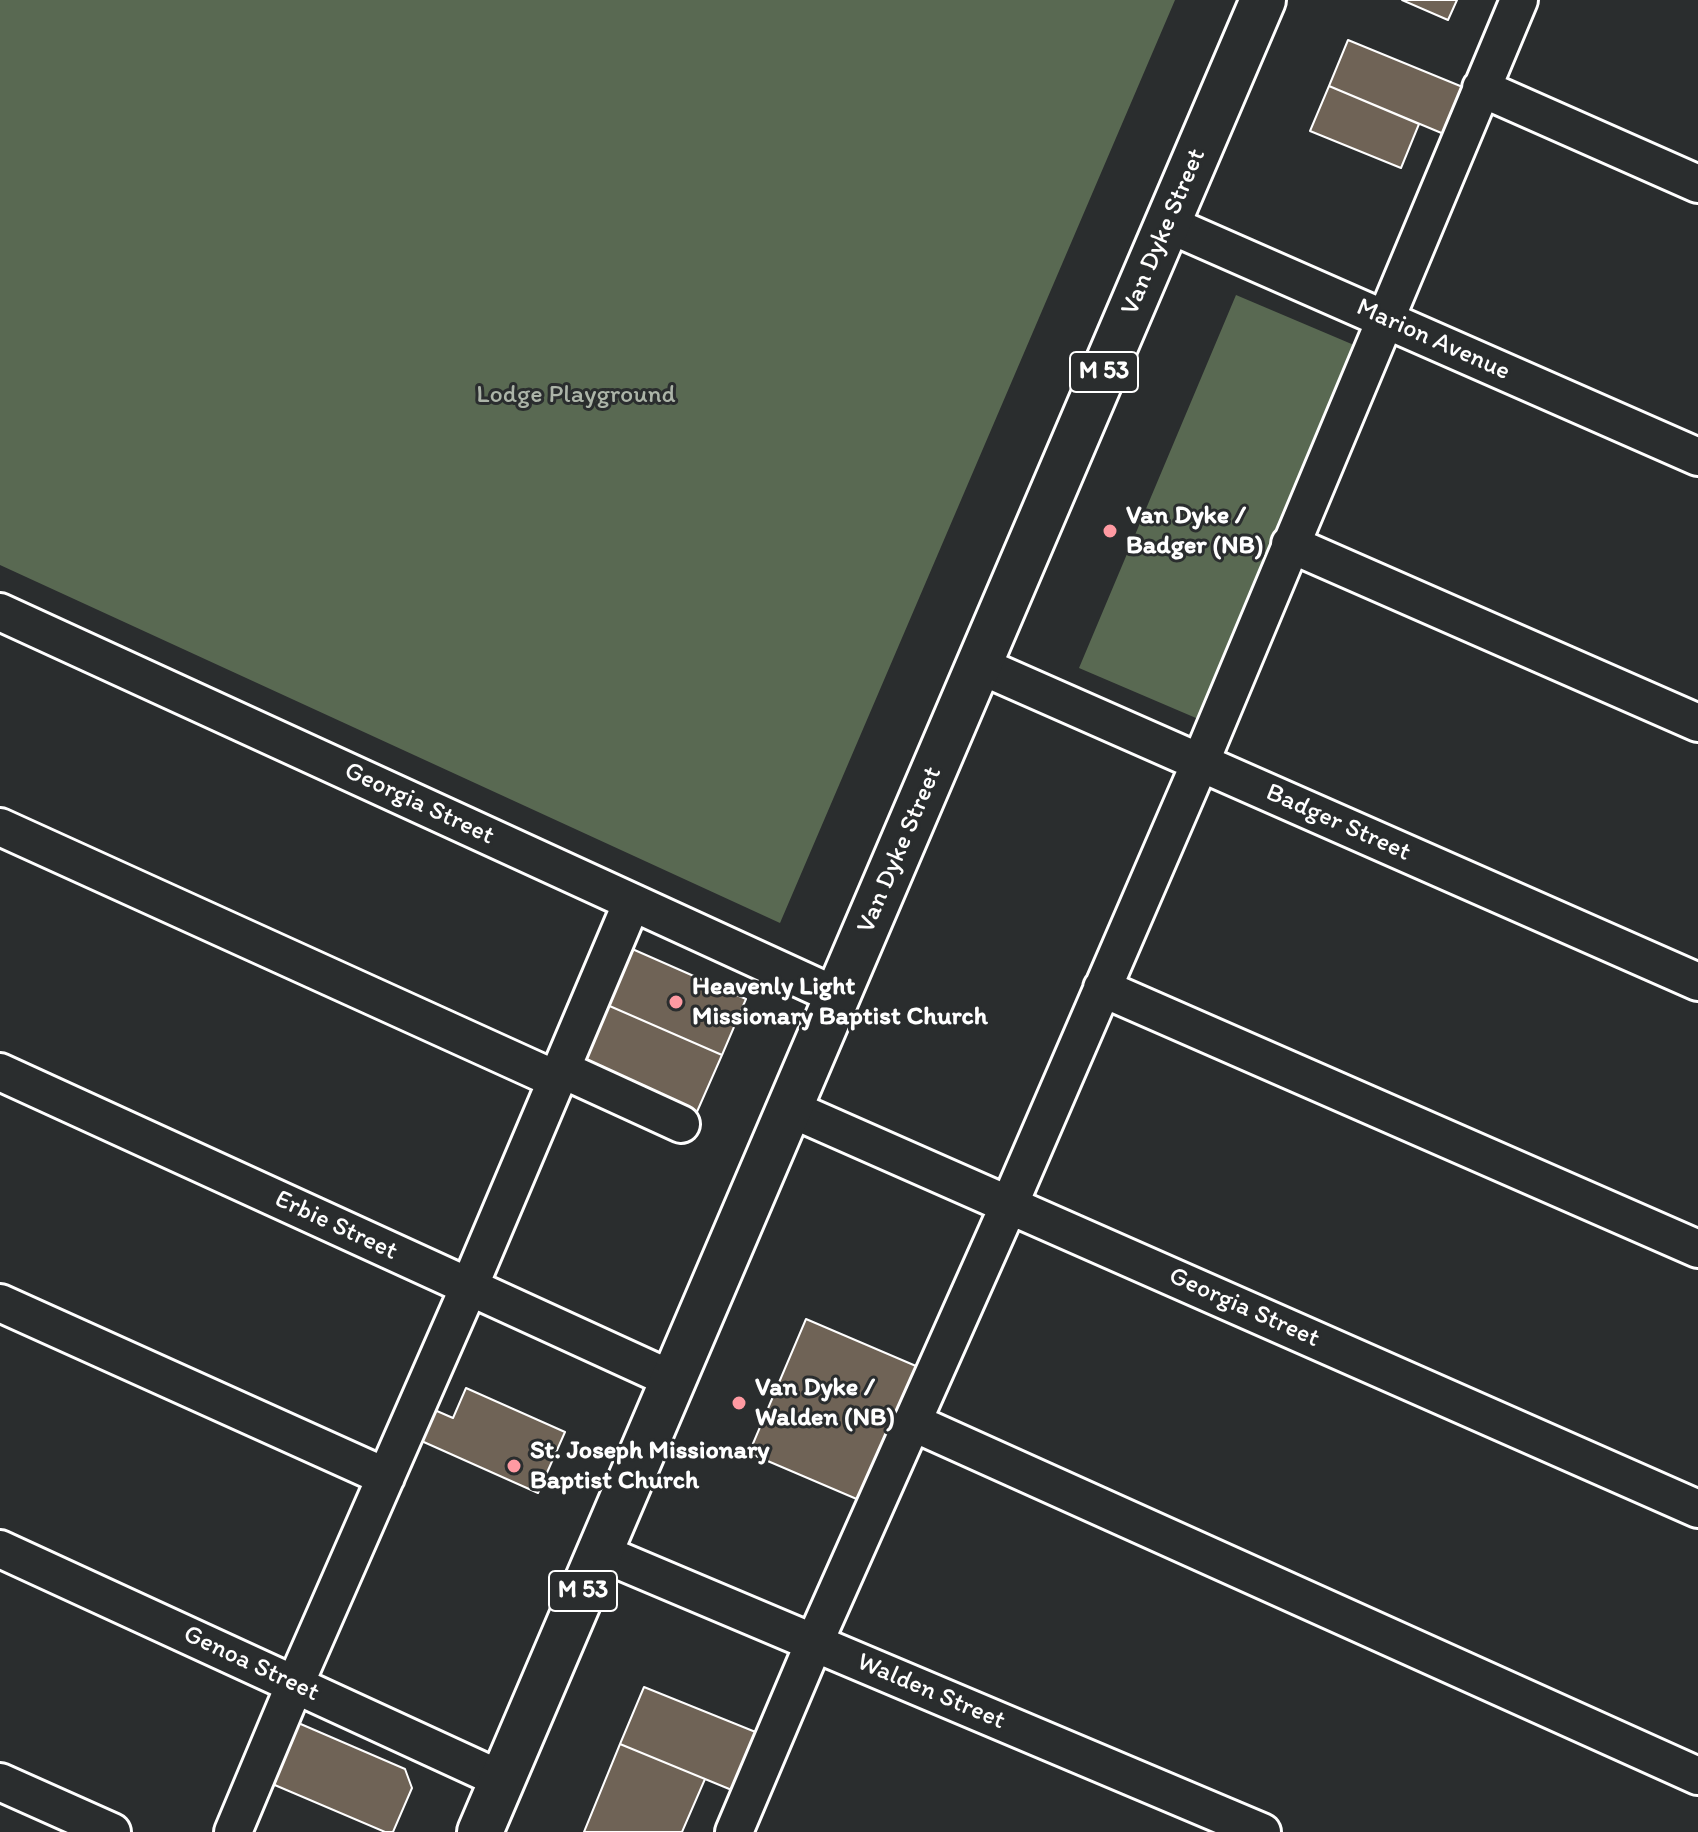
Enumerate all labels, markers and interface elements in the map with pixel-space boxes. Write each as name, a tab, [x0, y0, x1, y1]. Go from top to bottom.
street label: Van Dyke Street	[1115, 144, 1213, 320]
street label: Marion Avenue	[1351, 292, 1515, 388]
road number: M 53	[1070, 352, 1138, 392]
park label: Lodge Playground	[476, 379, 676, 411]
place label: Van Dyke / Badger (NB)	[1126, 500, 1263, 562]
marker: Van Dyke / Badger (NB)	[1101, 522, 1119, 540]
street label: Georgia Street	[339, 756, 499, 852]
street label: Van Dyke Street	[851, 762, 949, 938]
street label: Badger Street	[1261, 777, 1415, 869]
place label: Heavenly Light Missionary Baptist Church	[692, 971, 988, 1032]
marker: Heavenly Light Missionary Baptist Church	[667, 993, 685, 1011]
street label: Erbie Street	[270, 1184, 402, 1268]
street label: Georgia Street	[1164, 1261, 1324, 1355]
place label: Van Dyke / Walden (NB)	[755, 1372, 895, 1434]
marker: Van Dyke / Walden (NB)	[730, 1394, 748, 1412]
place label: St. Joseph Missionary Baptist Church	[530, 1435, 769, 1496]
marker: St. Joseph Missionary Baptist Church	[505, 1457, 523, 1475]
road number: M 53	[549, 1571, 617, 1611]
street label: Genoa Street	[178, 1619, 324, 1709]
street label: Walden Street	[852, 1647, 1010, 1737]

